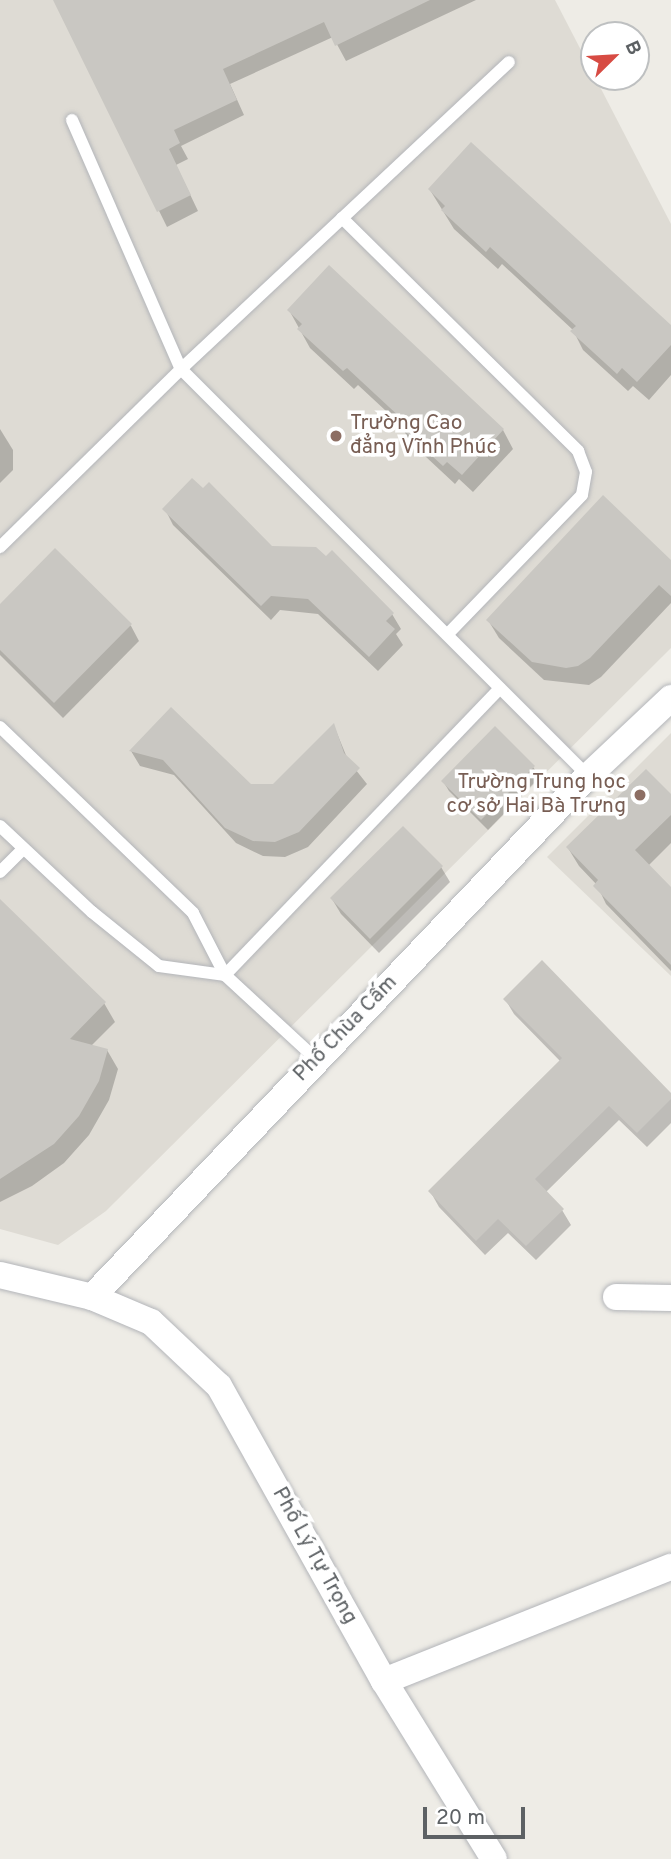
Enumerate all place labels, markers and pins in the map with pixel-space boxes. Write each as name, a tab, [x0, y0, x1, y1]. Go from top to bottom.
place label: Trường Cao đẳng Vĩnh Phúc	[350, 411, 498, 461]
marker: Trường Cao đẳng Vĩnh Phúc	[328, 428, 344, 444]
place label: Trường Trung học cơ sở Hai Bà Trưng	[446, 770, 626, 820]
marker: Trường Trung học cơ sở Hai Bà Trưng	[632, 787, 648, 803]

